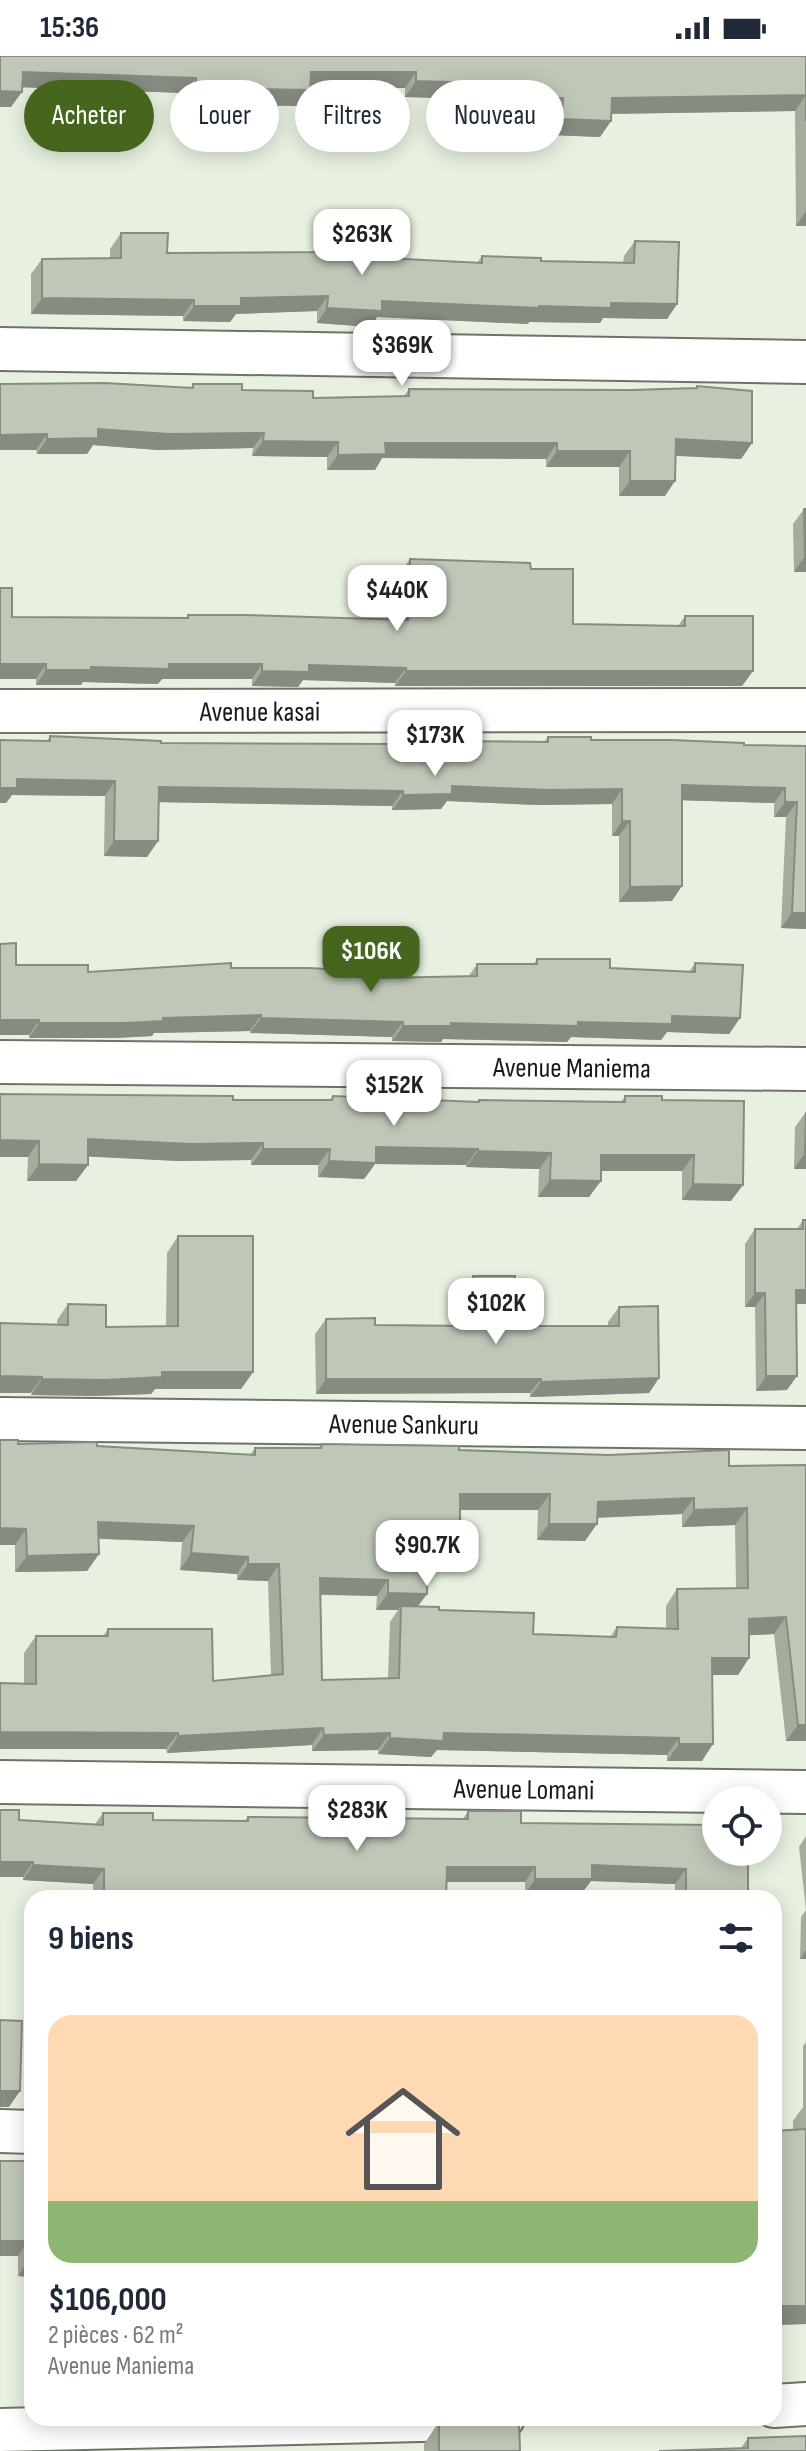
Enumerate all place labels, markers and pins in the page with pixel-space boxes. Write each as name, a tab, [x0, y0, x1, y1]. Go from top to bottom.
pin: $263K	[306, 209, 418, 277]
pin: $369K	[346, 320, 458, 388]
pin: $440K	[341, 565, 453, 633]
pin: $173K	[379, 710, 491, 778]
pin: $106K	[315, 926, 427, 994]
pin: $152K	[338, 1060, 450, 1128]
pin: $102K	[440, 1278, 552, 1346]
pin: $90.7K	[362, 1520, 492, 1588]
pin: $283K	[301, 1785, 413, 1853]

